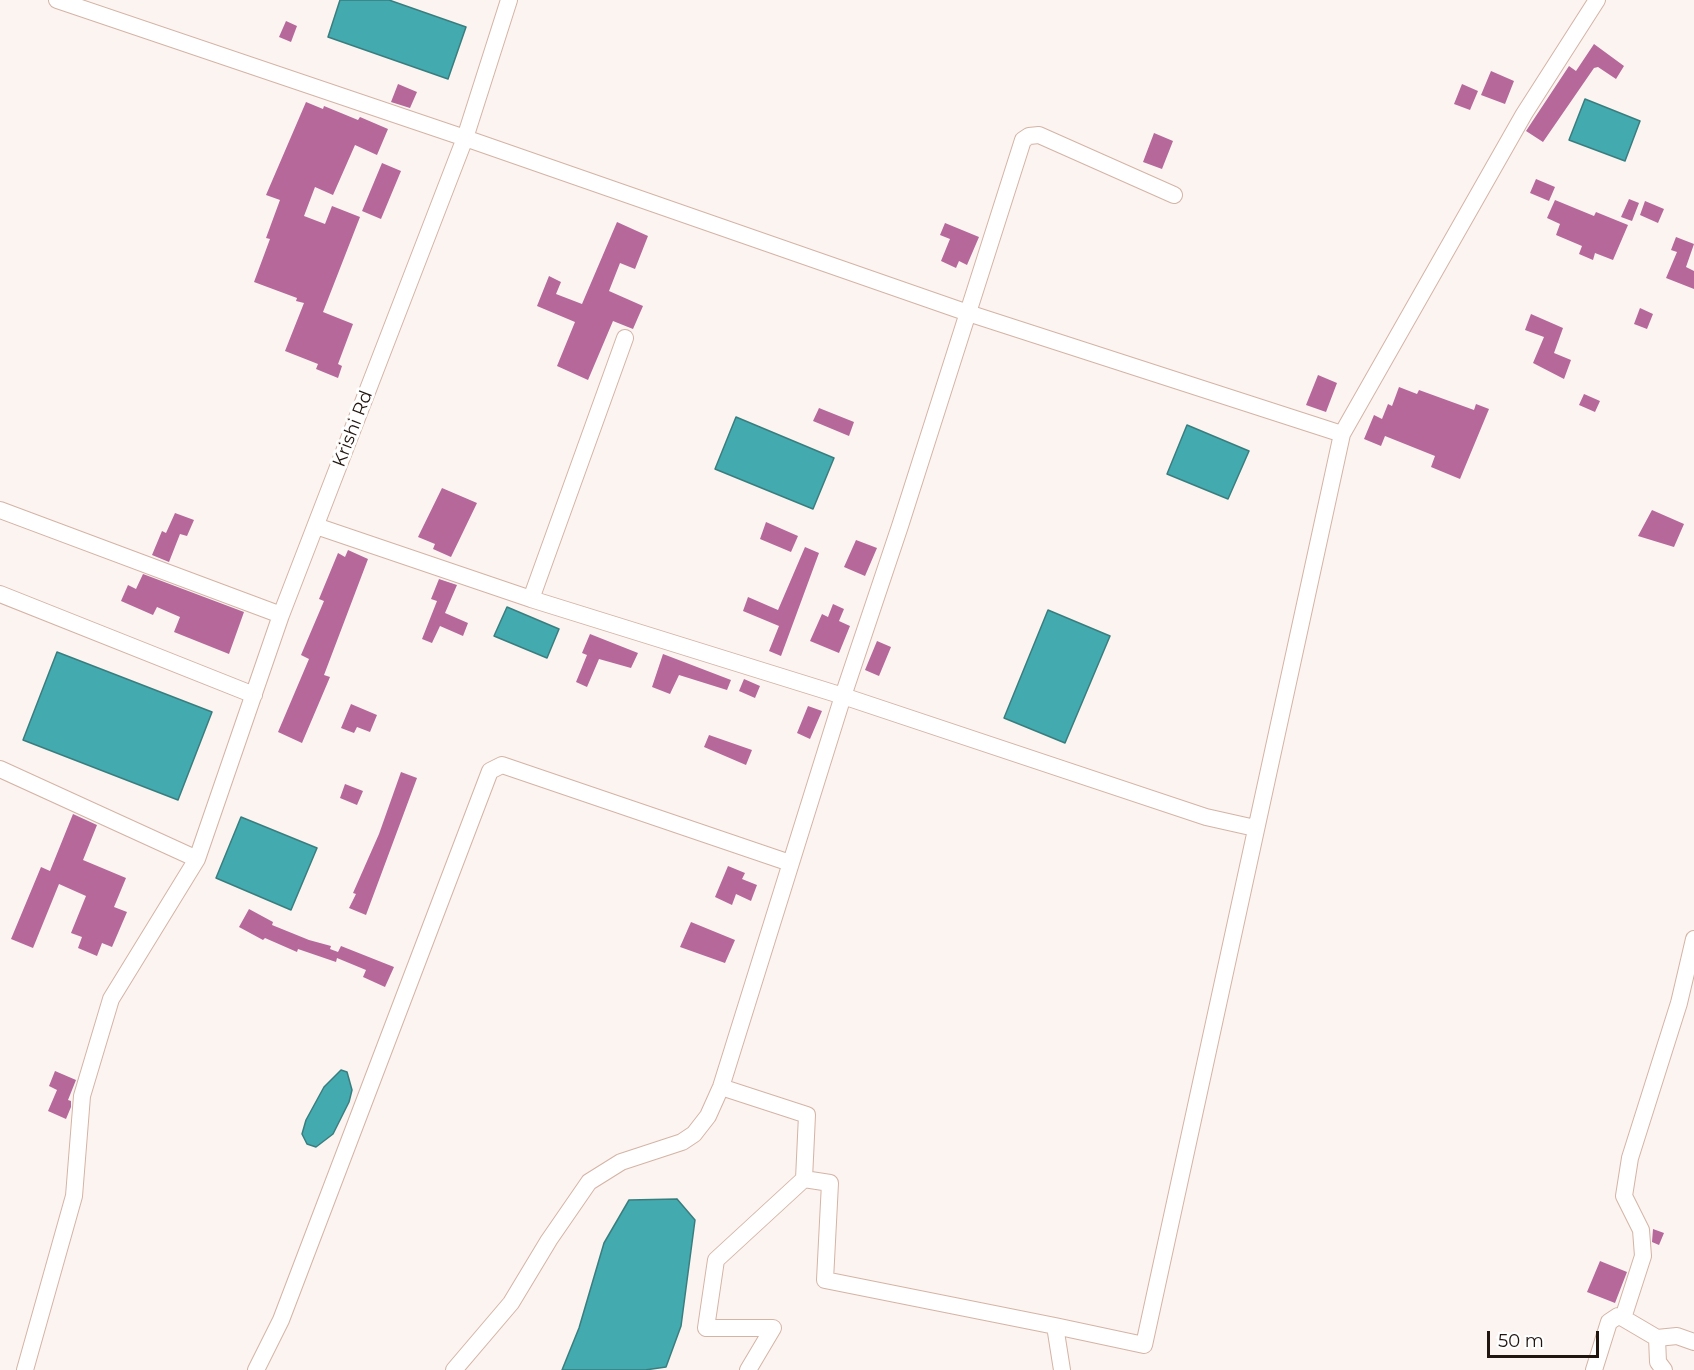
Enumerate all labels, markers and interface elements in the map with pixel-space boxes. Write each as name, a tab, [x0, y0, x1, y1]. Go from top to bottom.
street label: Krishi Rd	[329, 388, 377, 470]
scale bar	[1490, 1319, 1602, 1357]
text: 50 m	[1498, 1330, 1544, 1352]

